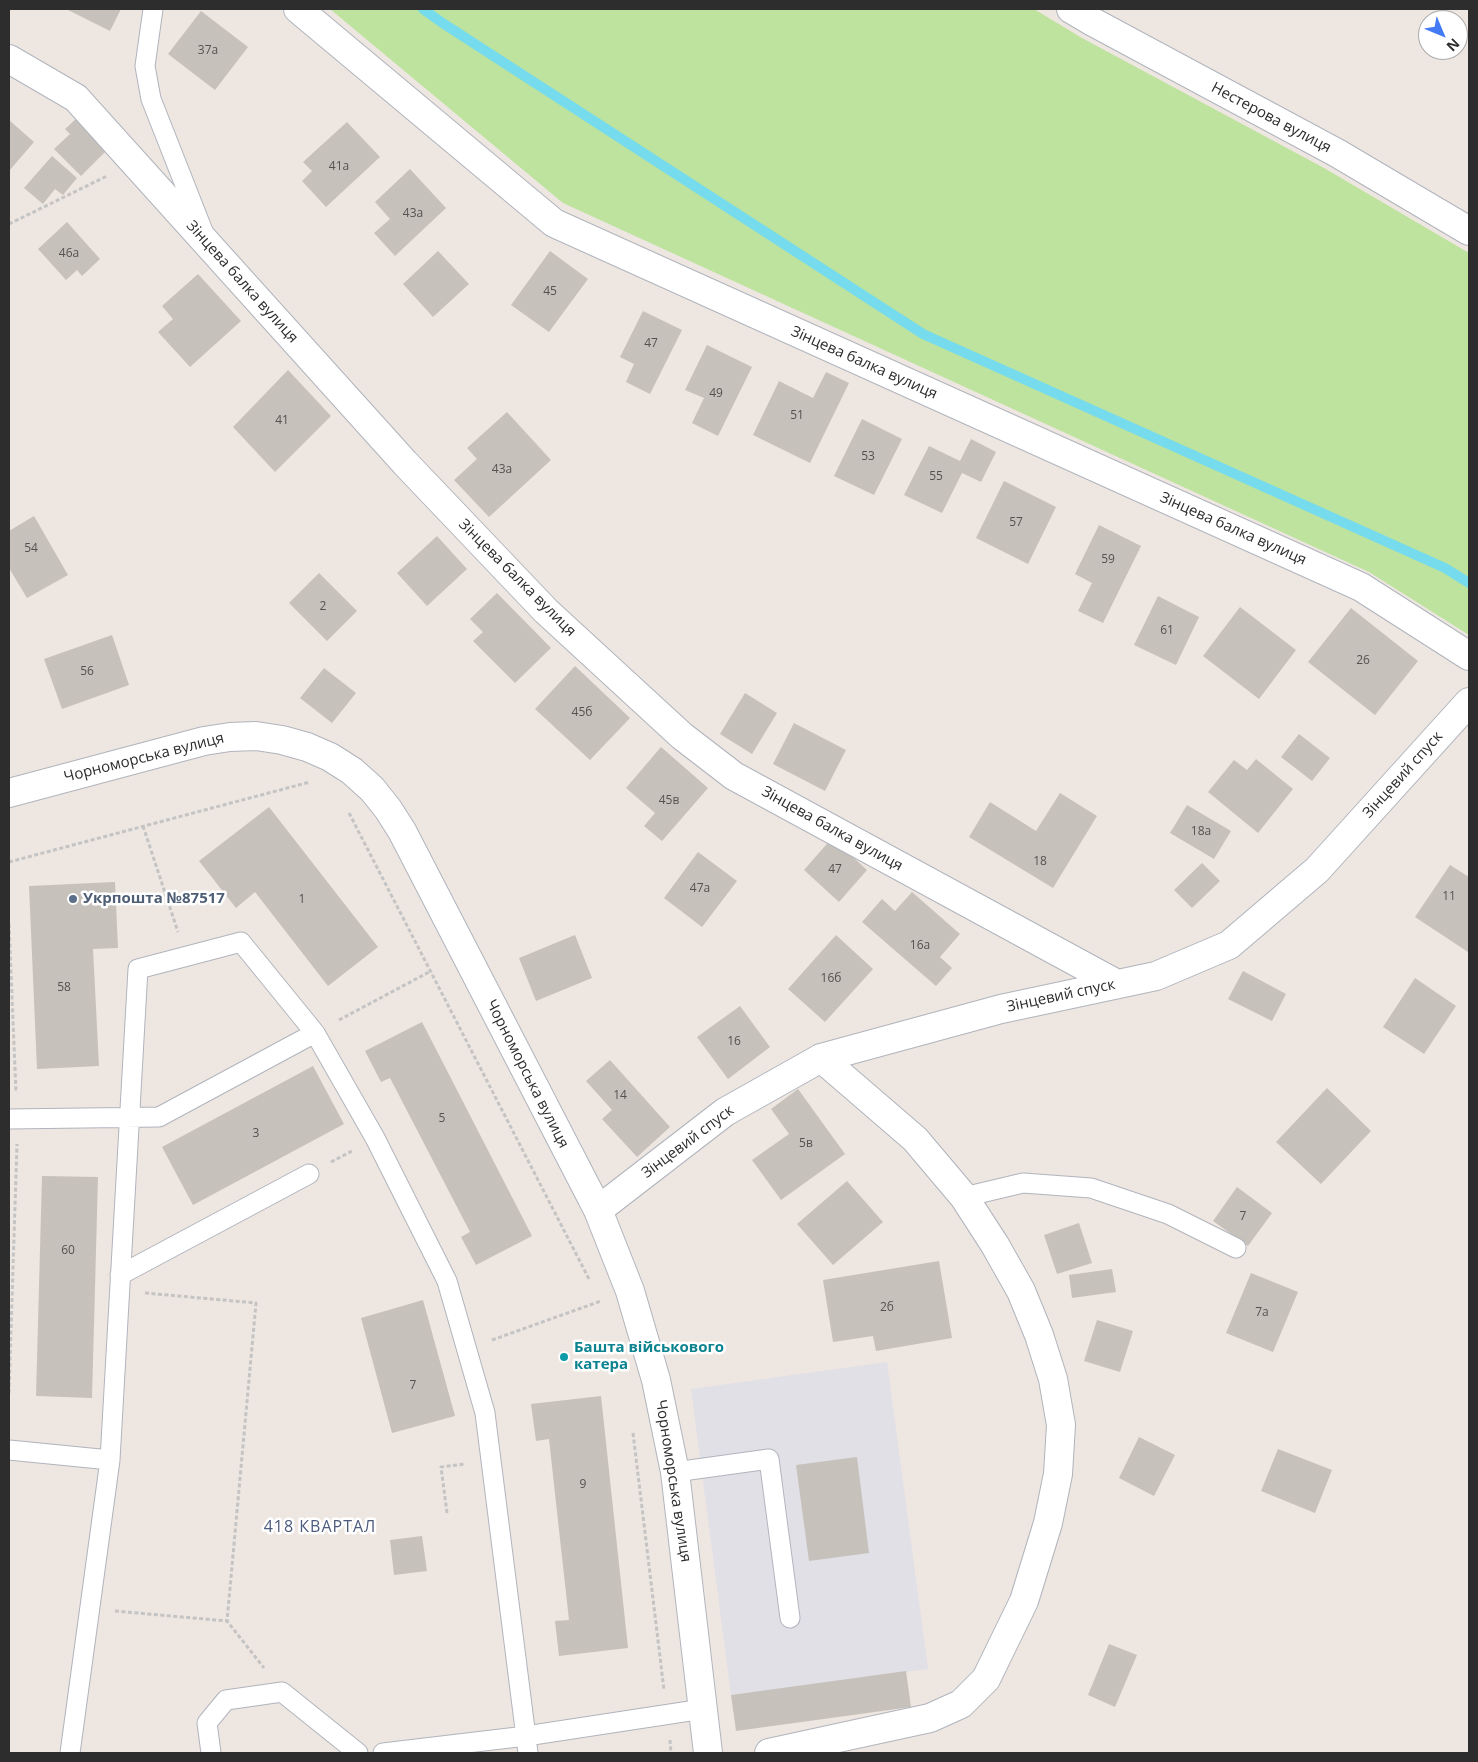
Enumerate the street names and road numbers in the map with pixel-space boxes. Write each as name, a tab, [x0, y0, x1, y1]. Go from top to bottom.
street label: Нестерова вулиця	[1208, 79, 1334, 157]
street label: Зінцева балка вулиця	[182, 217, 302, 347]
street label: Зінцева балка вулиця	[788, 323, 940, 403]
street label: Зінцева балка вулиця	[1157, 489, 1309, 569]
street label: Зінцева балка вулиця	[455, 516, 579, 640]
street label: Зінцевий спуск	[1359, 728, 1447, 822]
street label: Чорноморська вулиця	[62, 729, 226, 787]
street label: Зінцева балка вулиця	[758, 783, 906, 875]
street label: Зінцевий спуск	[1005, 976, 1117, 1016]
street label: Чорноморська вулиця	[482, 997, 572, 1151]
street label: Зінцевий спуск	[639, 1102, 737, 1182]
street label: Чорноморська вулиця	[651, 1398, 695, 1564]

